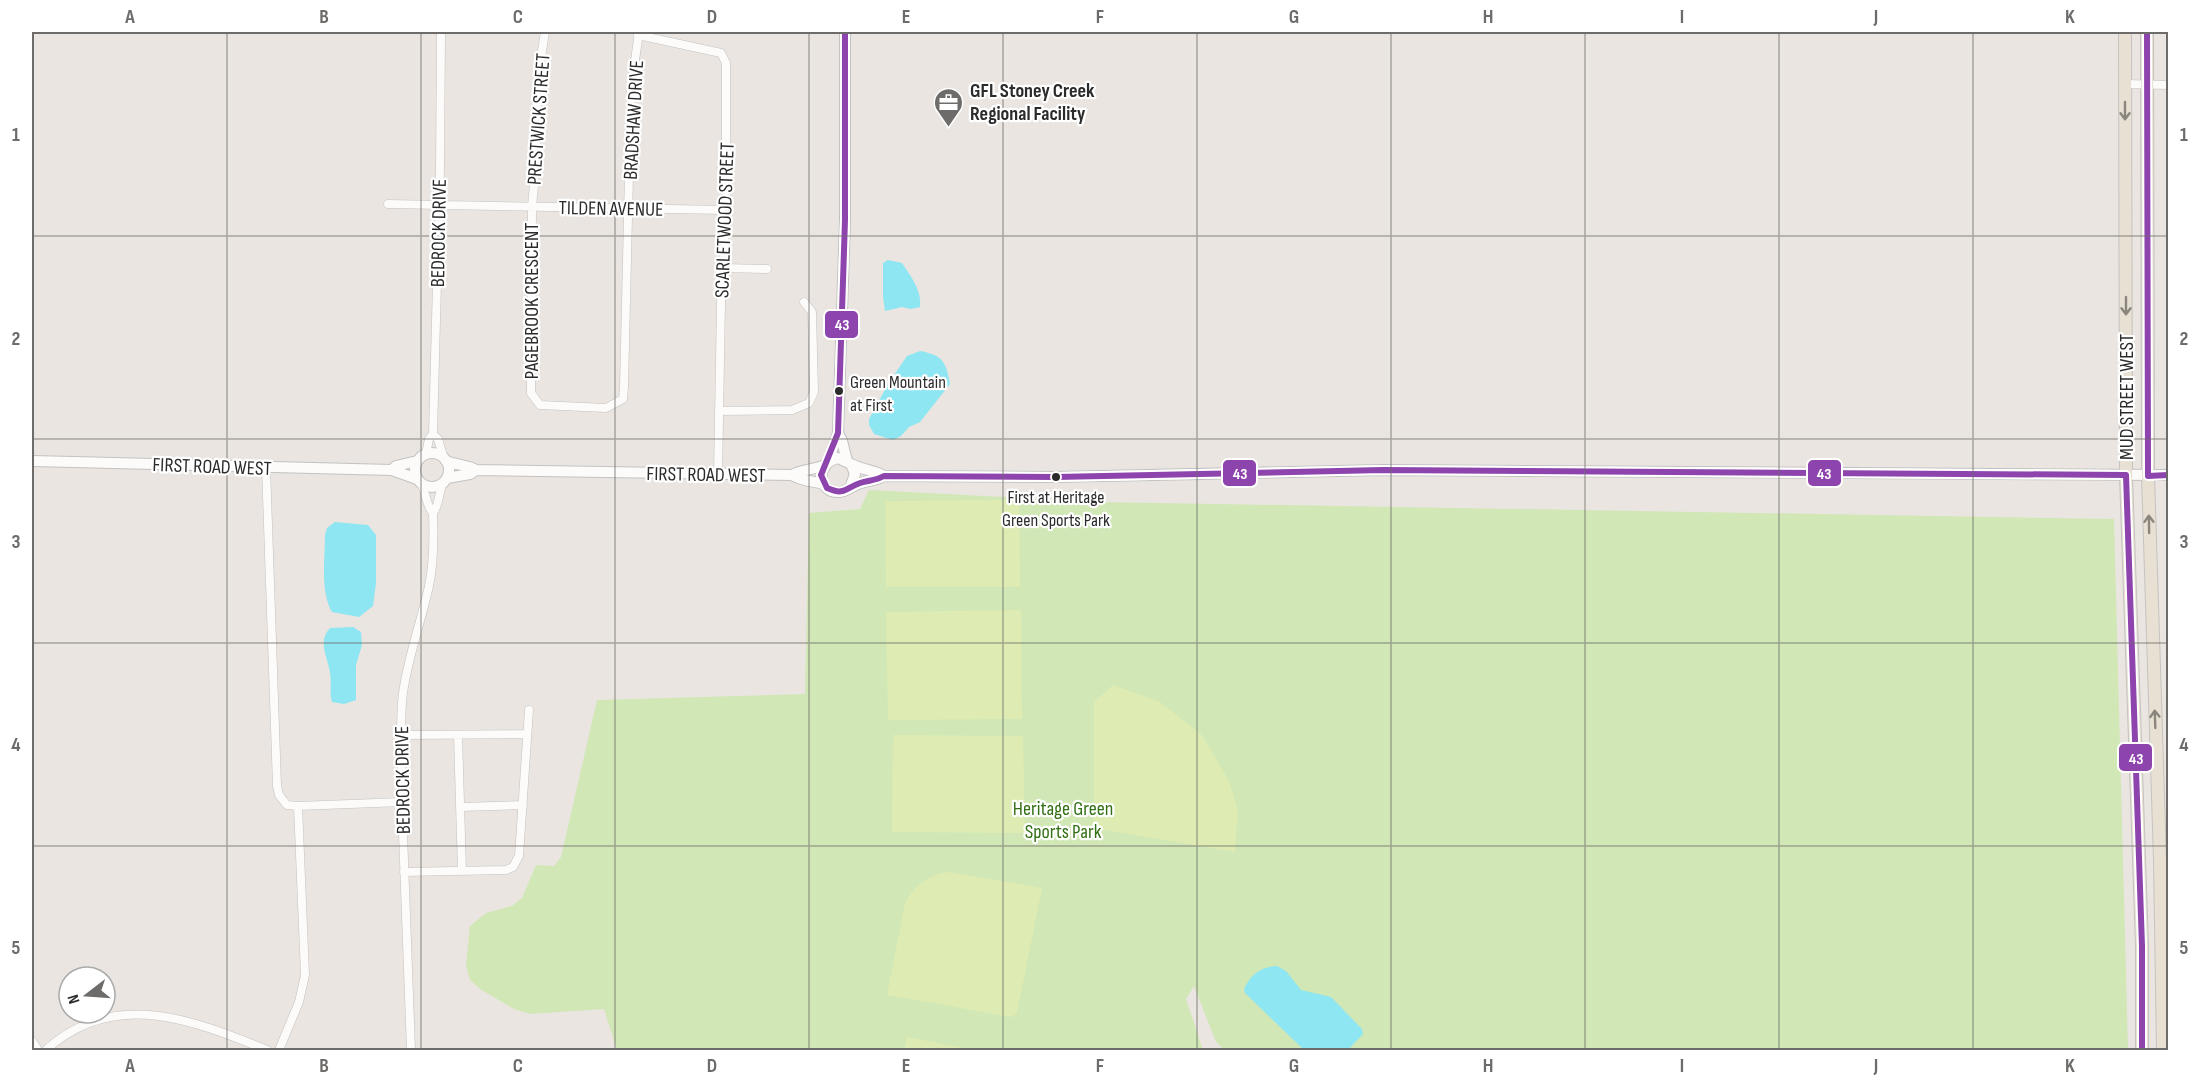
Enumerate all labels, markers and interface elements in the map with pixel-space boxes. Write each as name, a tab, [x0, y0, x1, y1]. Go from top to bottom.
text: A	[124, 5, 135, 29]
text: B	[319, 5, 329, 29]
text: C	[513, 5, 523, 29]
text: D	[707, 5, 717, 29]
text: E	[902, 5, 910, 29]
text: F	[1096, 5, 1104, 29]
text: G	[1289, 5, 1299, 29]
text: H	[1483, 5, 1493, 29]
text: I	[1680, 5, 1684, 29]
text: J	[1873, 5, 1878, 29]
text: K	[2065, 5, 2075, 29]
street label: PRESTWICK STREET	[522, 52, 556, 186]
street label: BRADSHAW DRIVE	[619, 60, 649, 180]
place label: GFL Stoney Creek Regional Facility	[970, 79, 1095, 126]
office icon: GFL Stoney Creek Regional Facility	[933, 86, 965, 128]
one-way arrow	[2119, 100, 2131, 120]
text: 1	[12, 123, 20, 147]
text: 1	[2180, 123, 2188, 147]
street label: SCARLETWOOD STREET	[710, 142, 740, 298]
street label: BEDROCK DRIVE	[426, 179, 452, 287]
street label: TILDEN AVENUE	[558, 196, 663, 222]
street label: PAGEBROOK CRESCENT	[520, 223, 544, 379]
one-way arrow	[2120, 295, 2132, 315]
line badge: 43	[824, 310, 859, 339]
text: 43	[835, 316, 849, 335]
text: 2	[12, 327, 20, 351]
text: 2	[2180, 327, 2188, 351]
street label: MUD STREET WEST	[2115, 334, 2139, 460]
place label: Green Mountain at First	[850, 372, 946, 416]
marker: Green Mountain at First	[833, 385, 845, 397]
street label: FIRST ROAD WEST	[152, 453, 272, 481]
line badge: 43	[1222, 459, 1257, 487]
line badge: 43	[1807, 459, 1842, 487]
street label: FIRST ROAD WEST	[646, 462, 766, 488]
text: 43	[1233, 465, 1247, 484]
text: 43	[1817, 465, 1831, 484]
marker: First at Heritage Green Sports Park	[1050, 471, 1062, 483]
place label: First at Heritage Green Sports Park	[1002, 487, 1110, 531]
one-way arrow	[2143, 515, 2155, 535]
text: 3	[12, 530, 21, 554]
text: 3	[2180, 530, 2189, 554]
one-way arrow	[2149, 710, 2160, 730]
street label: BEDROCK DRIVE	[390, 726, 416, 834]
text: 4	[11, 733, 21, 757]
text: 4	[2179, 733, 2189, 757]
line badge: 43	[2118, 743, 2153, 772]
text: 43	[2129, 750, 2143, 769]
park label: Heritage Green Sports Park	[1013, 797, 1113, 844]
text: 5	[12, 936, 21, 960]
text: 5	[2180, 936, 2189, 960]
north arrow	[57, 965, 117, 1025]
text: N	[64, 992, 84, 1006]
text: A	[124, 1054, 135, 1078]
text: B	[319, 1054, 329, 1078]
text: C	[513, 1054, 523, 1078]
text: D	[707, 1054, 717, 1078]
text: E	[902, 1054, 910, 1078]
text: F	[1096, 1054, 1104, 1078]
text: G	[1289, 1054, 1299, 1078]
text: H	[1483, 1054, 1493, 1078]
text: I	[1680, 1054, 1684, 1078]
text: J	[1873, 1054, 1878, 1078]
text: K	[2065, 1054, 2075, 1078]

